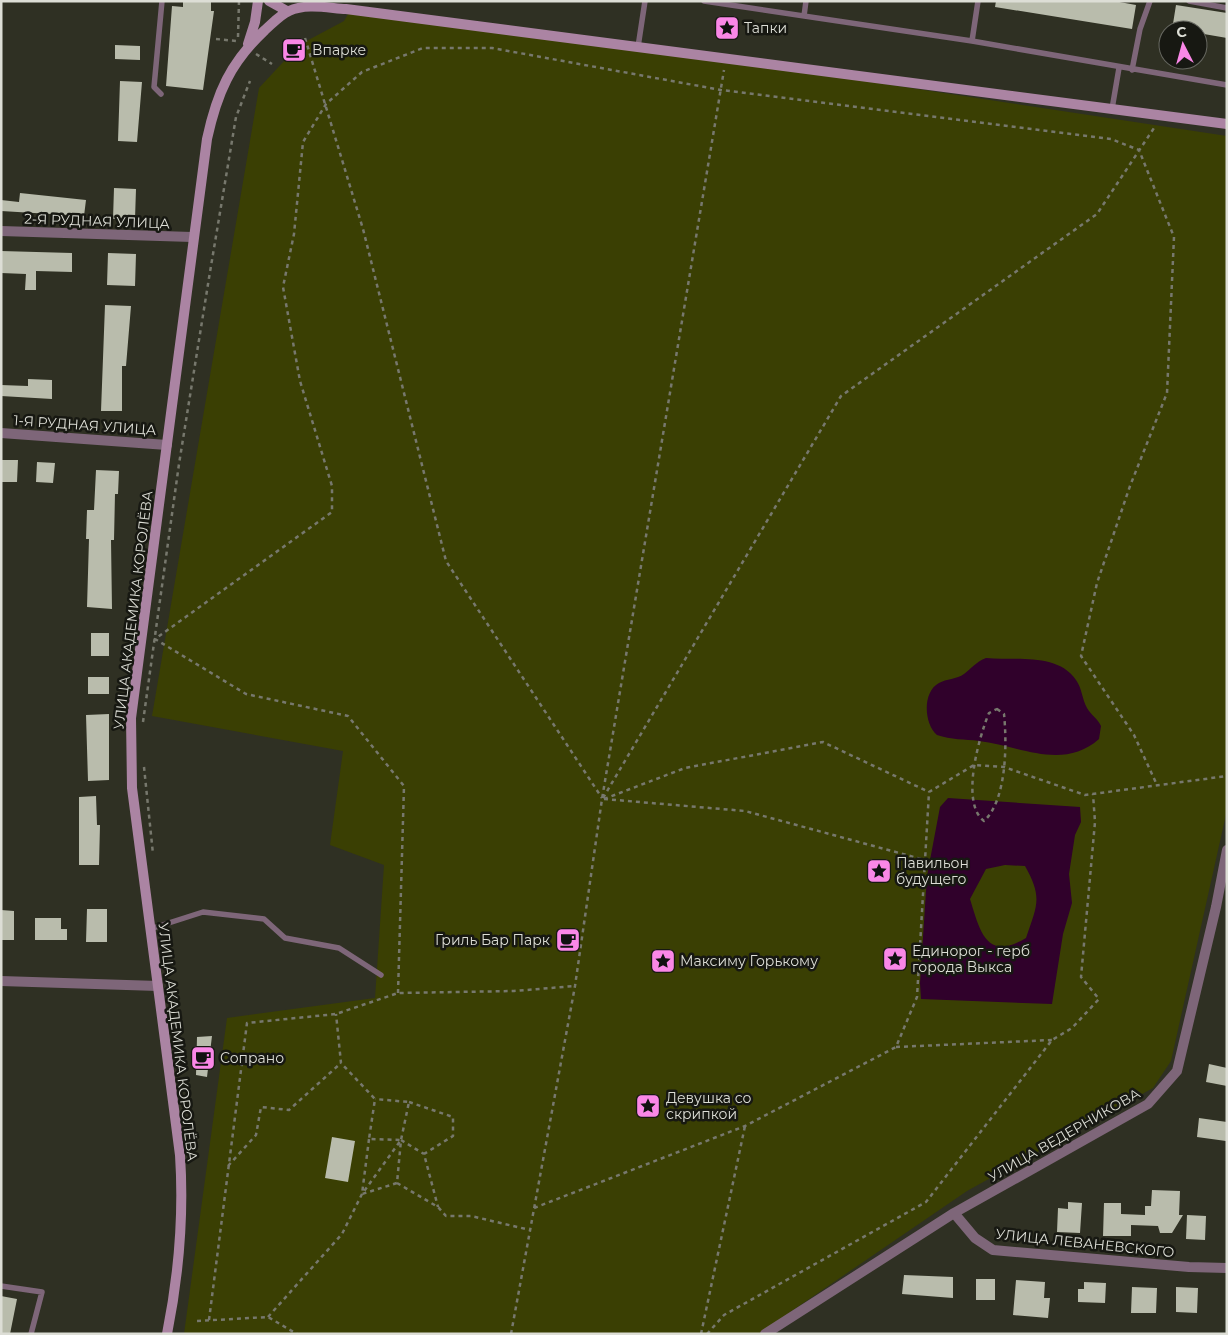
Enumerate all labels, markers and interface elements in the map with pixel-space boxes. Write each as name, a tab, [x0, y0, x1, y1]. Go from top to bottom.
place icon: Тапки	[714, 15, 740, 41]
place label: Тапки	[744, 19, 787, 37]
north arrow	[1158, 20, 1208, 70]
text: С	[1176, 23, 1188, 42]
cafe icon: Впарке	[281, 37, 307, 63]
place label: Впарке	[312, 41, 366, 59]
street label: 2-Я РУДНАЯ УЛИЦА	[24, 209, 171, 233]
street label: 1-Я РУДНАЯ УЛИЦА	[13, 411, 158, 439]
street label: УЛИЦА АКАДЕМИКА КОРОЛЁВА	[109, 489, 157, 730]
place label: Павильон будущего	[896, 854, 969, 888]
place icon: Павильон будущего	[866, 858, 892, 884]
street label: УЛИЦА АКАДЕМИКА КОРОЛЁВА	[154, 922, 202, 1163]
cafe icon: Гриль Бар Парк	[555, 927, 581, 953]
place label: Гриль Бар Парк	[435, 931, 550, 949]
place label: Единорог - герб города Выкса	[912, 942, 1030, 976]
place icon: Единорог - герб города Выкса	[882, 946, 908, 972]
place icon: Максиму Горькому	[650, 948, 676, 974]
place label: Максиму Горькому	[680, 952, 818, 970]
cafe icon: Сопрано	[190, 1045, 216, 1071]
place label: Сопрано	[220, 1049, 284, 1067]
street label: УЛИЦА ВЕДЕРНИКОВА	[985, 1084, 1144, 1186]
place label: Девушка со скрипкой	[666, 1089, 751, 1123]
place icon: Девушка со скрипкой	[635, 1093, 661, 1119]
street label: УЛИЦА ЛЕВАНЕВСКОГО	[995, 1225, 1175, 1261]

